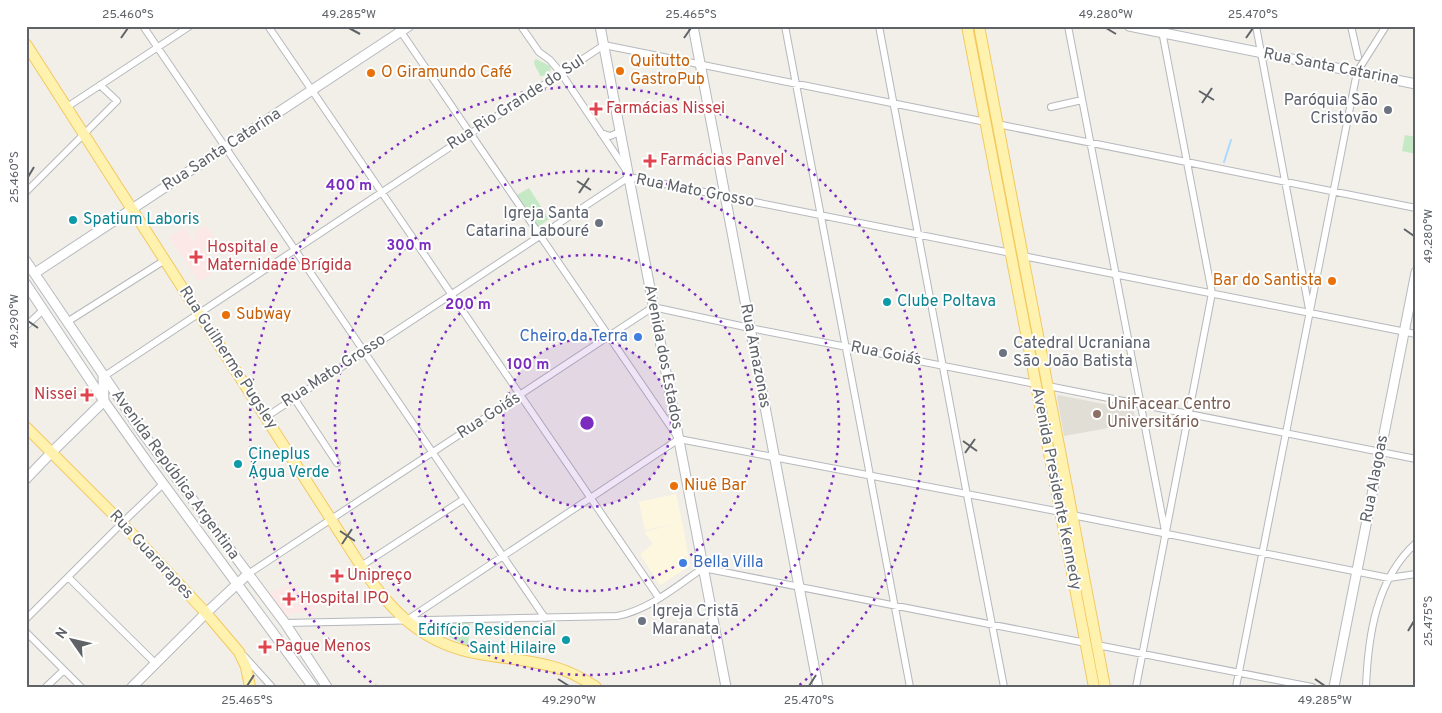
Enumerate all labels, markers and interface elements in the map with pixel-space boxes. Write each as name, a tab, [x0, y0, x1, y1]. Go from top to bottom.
text: 25.460°S	[102, 7, 154, 23]
text: 49.285°W	[322, 7, 376, 23]
text: 25.465°S	[665, 7, 717, 23]
text: 49.280°W	[1079, 7, 1133, 23]
text: 25.470°S	[1228, 7, 1278, 23]
street label: Rua Santa Catarina	[1262, 44, 1400, 90]
street label: Rua Rio Grande do Sul	[444, 51, 588, 155]
place label: Quitutto GastroPub	[630, 52, 705, 90]
place label: O Giramundo Café	[381, 63, 512, 83]
marker: Quitutto GastroPub	[614, 65, 626, 77]
marker: O Giramundo Café	[365, 67, 377, 79]
place label: Paróquia São Cristovão	[1284, 91, 1378, 129]
place label: Farmácias Nissei	[606, 99, 725, 119]
marker: Farmácias Nissei	[590, 103, 602, 115]
street label: Rua Santa Catarina	[159, 104, 285, 196]
marker: Paróquia São Cristovão	[1382, 104, 1394, 116]
text: 25.460°S	[7, 151, 23, 203]
place label: Farmácias Panvel	[660, 151, 784, 171]
marker: Farmácias Panvel	[644, 155, 656, 167]
street label: Rua Mato Grosso	[634, 170, 756, 212]
text: 400 m	[326, 177, 372, 196]
place label: Igreja Santa Catarina Labouré	[465, 204, 589, 242]
text: 49.280°W	[1421, 209, 1437, 263]
place label: Spatium Laboris	[83, 210, 199, 230]
marker: Spatium Laboris	[67, 214, 79, 226]
marker: Igreja Santa Catarina Labouré	[593, 217, 605, 229]
text: 300 m	[386, 237, 432, 256]
place label: Hospital e Maternidade Brígida	[207, 238, 352, 276]
marker: Hospital e Maternidade Brígida	[189, 250, 203, 264]
place label: Bar do Santista	[1213, 271, 1322, 291]
marker: Bar do Santista	[1326, 275, 1338, 287]
street label: Rua Guilherme Pugsley	[174, 283, 282, 433]
street label: Avenida dos Estados	[639, 283, 687, 431]
place label: Clube Poltava	[897, 292, 996, 312]
text: 49.290°W	[7, 294, 23, 348]
text: 200 m	[445, 296, 491, 315]
marker: Clube Poltava	[881, 296, 893, 308]
street label: Rua Amazonas	[735, 302, 775, 410]
place label: Subway	[236, 305, 292, 325]
marker: Subway	[220, 309, 232, 321]
place label: Cheiro da Terra	[520, 327, 628, 347]
street label: Rua Mato Grosso	[278, 330, 390, 412]
marker: Cheiro da Terra	[632, 331, 644, 343]
place label: Catedral Ucraniana São João Batista	[1013, 334, 1150, 372]
street label: Rua Goiás	[849, 337, 923, 371]
marker: Catedral Ucraniana São João Batista	[997, 347, 1009, 359]
text: 100 m	[507, 356, 549, 375]
place label: Nissei	[34, 385, 77, 405]
street label: Avenida República Argentina	[107, 386, 243, 564]
street label: Avenida Presidente Kennedy	[1027, 386, 1085, 592]
street label: Rua Goiás	[454, 388, 524, 444]
marker: Nissei	[81, 389, 93, 401]
place label: UniFacear Centro Universitário	[1107, 395, 1231, 433]
marker: UniFacear Centro Universitário	[1091, 408, 1103, 420]
centre of rings	[578, 414, 596, 432]
street label: Rua Alagoas	[1357, 434, 1393, 524]
place label: Cineplus Água Verde	[248, 445, 329, 483]
marker: Cineplus Água Verde	[232, 458, 244, 470]
place label: Niuê Bar	[684, 476, 746, 496]
marker: Niuê Bar	[668, 480, 680, 492]
street label: Rua Guararapes	[105, 506, 197, 604]
place label: Bella Villa	[693, 553, 763, 573]
marker: Bella Villa	[677, 557, 689, 569]
place label: Unipreço	[347, 566, 412, 586]
marker: Unipreço	[331, 570, 343, 582]
place label: Hospital IPO	[300, 589, 389, 609]
marker: Hospital IPO	[282, 592, 296, 606]
text: 25.475°S	[1421, 596, 1437, 646]
place label: Igreja Cristã Maranata	[652, 602, 739, 640]
marker: Igreja Cristã Maranata	[636, 615, 648, 627]
north arrow	[48, 616, 98, 666]
place label: Edifício Residencial Saint Hilaire	[418, 621, 556, 659]
text: N	[53, 625, 72, 642]
marker: Edifício Residencial Saint Hilaire	[560, 634, 572, 646]
place label: Pague Menos	[275, 637, 371, 657]
marker: Pague Menos	[259, 641, 271, 653]
text: 25.465°S	[221, 693, 273, 709]
text: 49.290°W	[542, 693, 596, 709]
text: 25.470°S	[784, 693, 834, 709]
text: 49.285°W	[1298, 693, 1352, 709]

